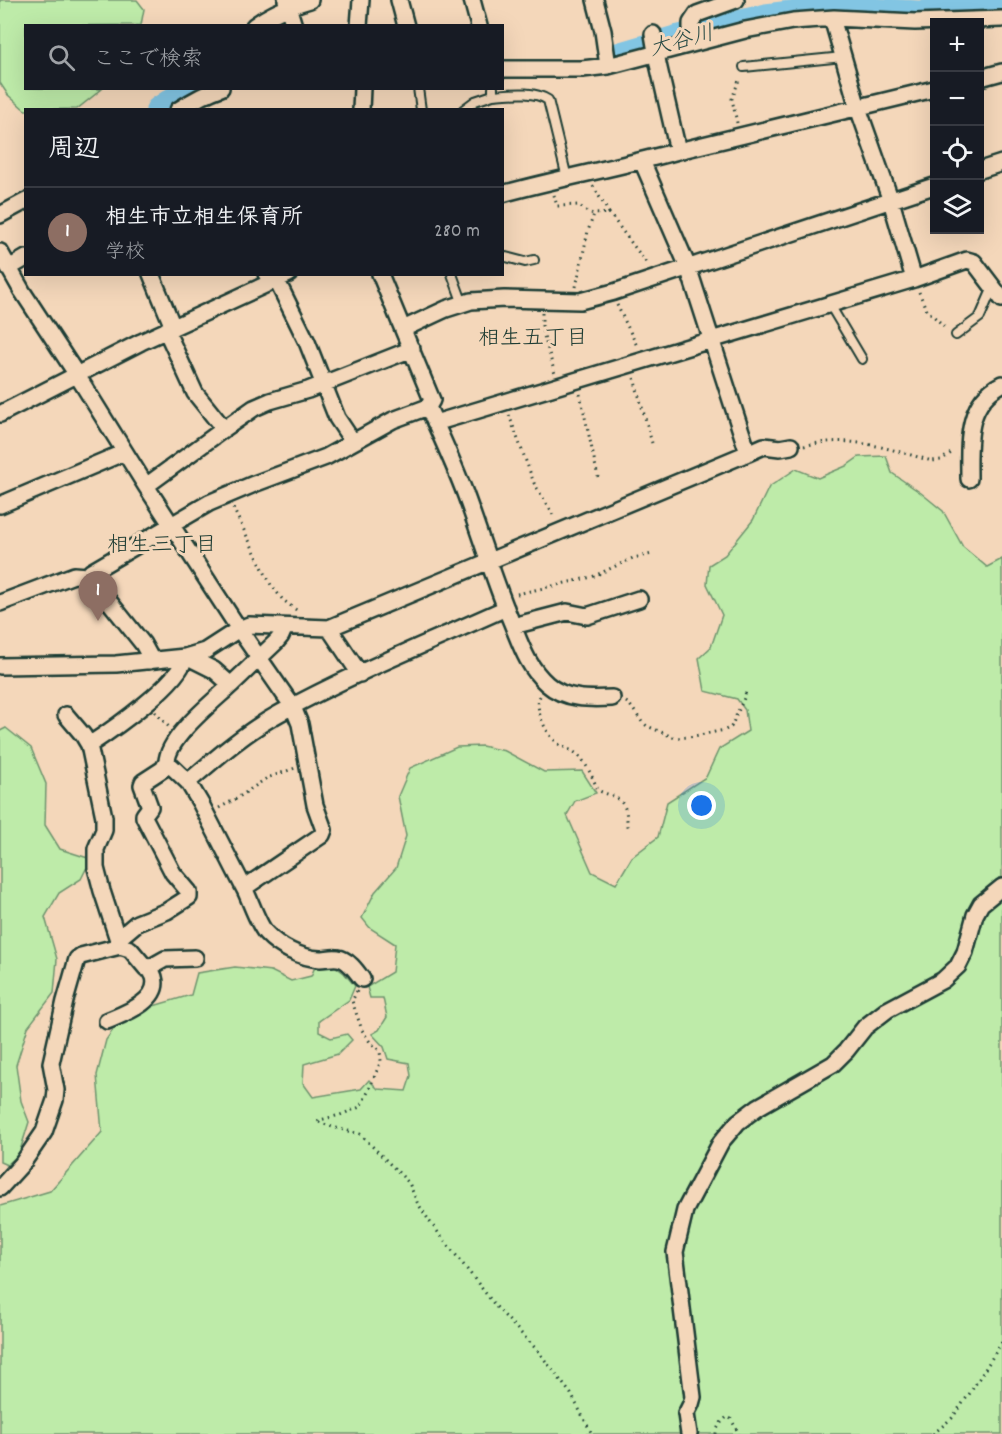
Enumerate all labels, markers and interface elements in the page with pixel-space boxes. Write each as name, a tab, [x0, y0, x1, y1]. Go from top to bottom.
map controls	[930, 18, 984, 234]
button: +	[930, 18, 984, 72]
water label: 大谷川	[646, 19, 718, 66]
search box	[24, 24, 504, 90]
icon: search	[45, 41, 78, 74]
text: ここで検索	[93, 45, 203, 76]
button: −	[930, 72, 984, 126]
button: locate	[930, 126, 984, 180]
text: 周辺	[48, 132, 100, 169]
button: layers	[930, 180, 984, 234]
text: 相生市立相生保育所	[105, 203, 303, 234]
text: 1	[65, 218, 70, 246]
text: 280 m	[434, 218, 480, 246]
text: 学校	[105, 239, 145, 267]
district label: 相生五丁目	[478, 324, 588, 355]
district label: 相生三丁目	[107, 531, 217, 562]
pin: 1	[78, 572, 118, 621]
your location	[687, 791, 716, 820]

